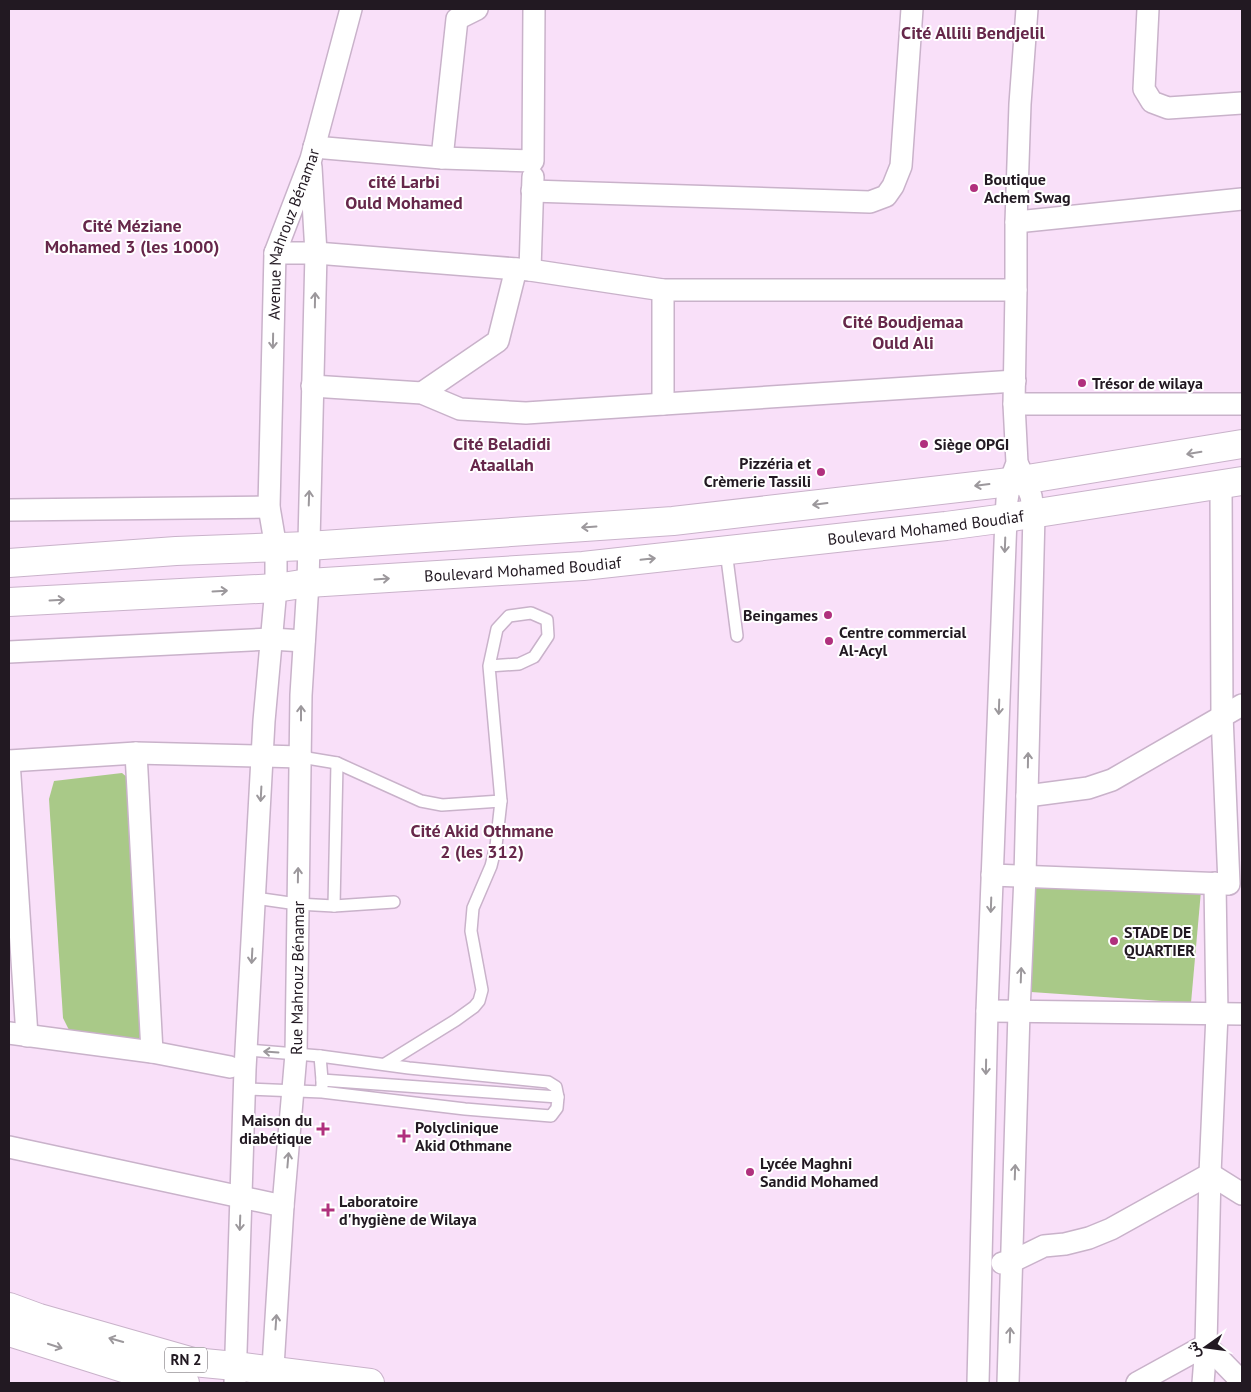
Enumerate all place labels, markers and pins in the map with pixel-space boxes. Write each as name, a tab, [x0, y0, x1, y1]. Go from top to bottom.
place label: Boutique Achem Swag	[984, 169, 1071, 207]
marker: Boutique Achem Swag	[968, 182, 980, 194]
place label: Trésor de wilaya	[1092, 373, 1203, 393]
marker: Trésor de wilaya	[1076, 377, 1088, 389]
place label: Siège OPGI	[934, 434, 1009, 454]
marker: Siège OPGI	[918, 438, 930, 450]
place label: Pizzéria et Crèmerie Tassili	[704, 453, 811, 491]
marker: Pizzéria et Crèmerie Tassili	[815, 466, 827, 478]
place label: Beingames	[743, 605, 818, 625]
marker: Beingames	[822, 609, 834, 621]
place label: Centre commercial Al-Acyl	[839, 622, 967, 660]
marker: Centre commercial Al-Acyl	[823, 635, 835, 647]
place label: STADE DE QUARTIER	[1124, 922, 1195, 960]
marker: STADE DE QUARTIER	[1108, 935, 1120, 947]
place label: Maison du diabétique	[239, 1110, 312, 1148]
place label: Polyclinique Akid Othmane	[415, 1117, 512, 1155]
marker: Maison du diabétique	[316, 1122, 330, 1136]
marker: Polyclinique Akid Othmane	[397, 1129, 411, 1143]
place label: Lycée Maghni Sandid Mohamed	[760, 1153, 878, 1191]
marker: Lycée Maghni Sandid Mohamed	[744, 1166, 756, 1178]
place label: Laboratoire d'hygiène de Wilaya	[339, 1191, 477, 1229]
marker: Laboratoire d'hygiène de Wilaya	[321, 1203, 335, 1217]

